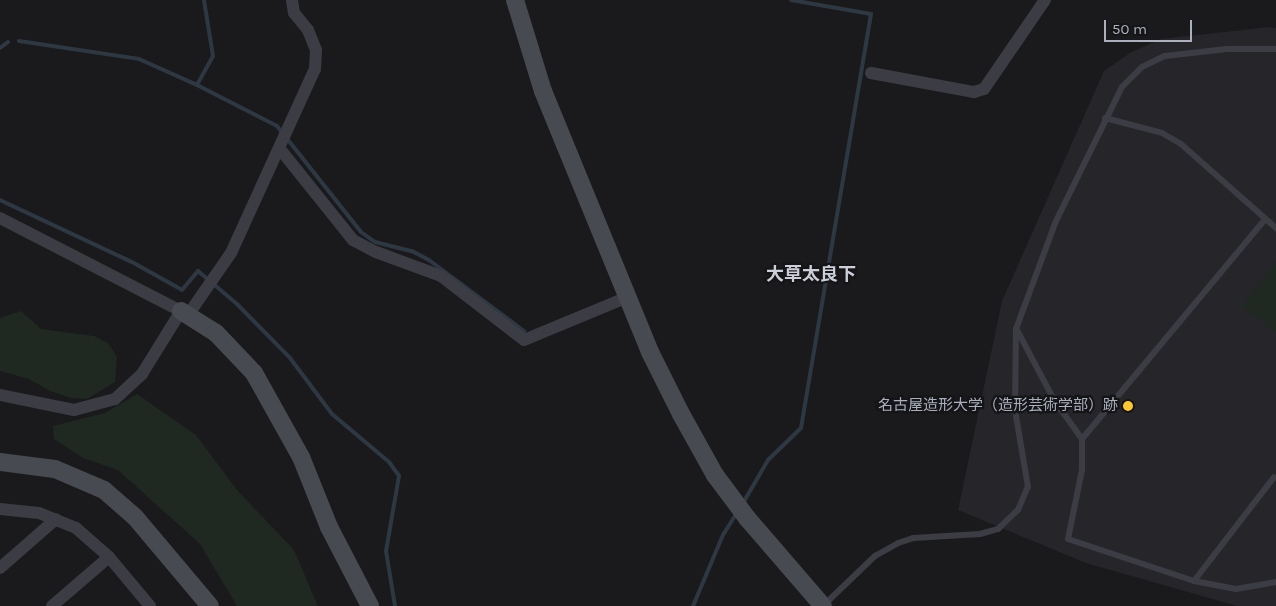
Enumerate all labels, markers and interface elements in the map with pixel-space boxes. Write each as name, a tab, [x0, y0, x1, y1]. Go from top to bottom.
scale bar	[1106, 10, 1194, 42]
text: 50 m	[1112, 20, 1147, 38]
district label: 大草太良下	[766, 263, 856, 285]
place label: 名古屋造形大学（造形芸術学部）跡	[878, 397, 1118, 415]
marker: 名古屋造形大学（造形芸術学部）跡	[1122, 400, 1134, 412]

